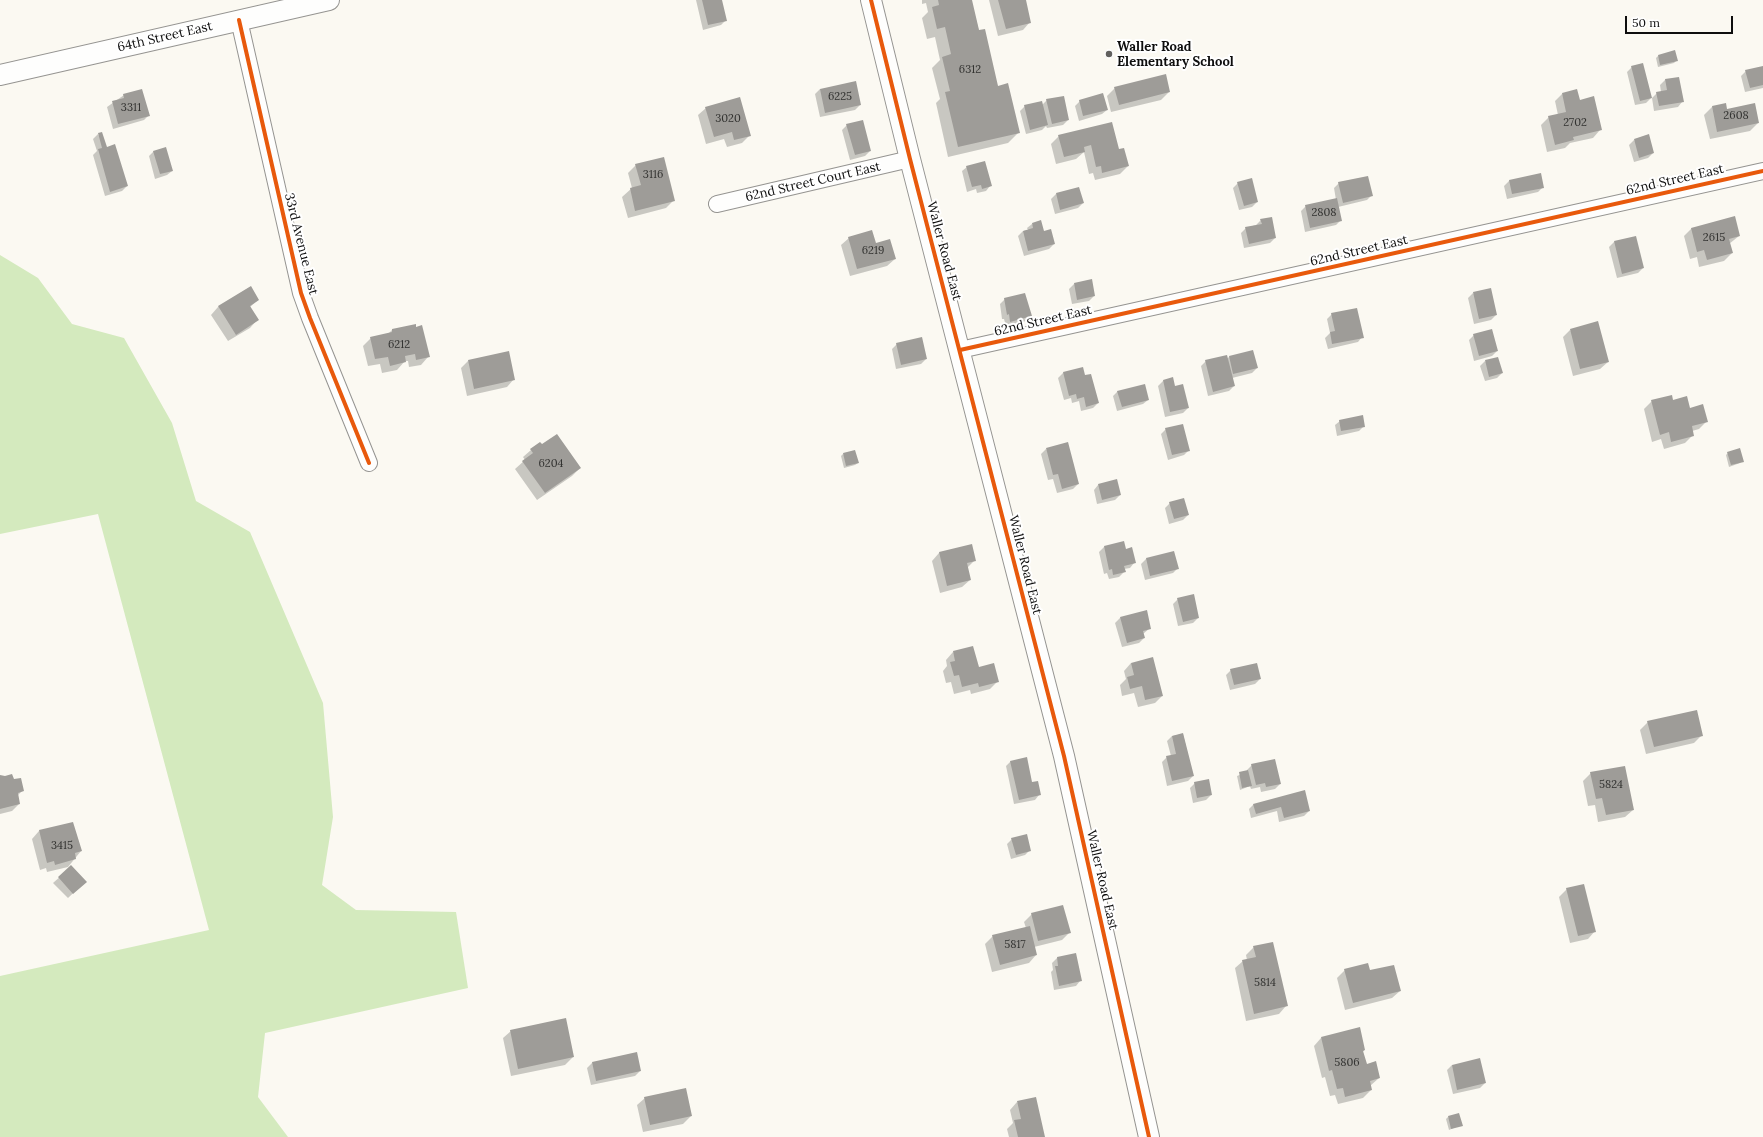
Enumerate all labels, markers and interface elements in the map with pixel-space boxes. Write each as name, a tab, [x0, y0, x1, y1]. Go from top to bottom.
scale bar	[1627, 8, 1735, 34]
text: 50 m	[1632, 15, 1660, 30]
street label: 64th Street East	[116, 18, 214, 56]
place label: Waller Road Elementary School	[1117, 39, 1234, 70]
marker: Waller Road Elementary School	[1104, 49, 1114, 59]
house number: 6312	[959, 63, 981, 77]
house number: 6225	[828, 90, 852, 104]
house number: 3311	[121, 101, 141, 115]
house number: 2608	[1723, 109, 1749, 123]
house number: 3020	[715, 112, 741, 126]
house number: 2702	[1563, 116, 1587, 130]
street label: 62nd Street Court East	[744, 159, 882, 205]
street label: 62nd Street East	[1625, 161, 1725, 199]
house number: 3116	[643, 168, 663, 182]
street label: 33rd Avenue East	[281, 191, 321, 297]
street label: Waller Road East	[923, 200, 965, 302]
house number: 2808	[1311, 206, 1337, 220]
house number: 2615	[1703, 231, 1725, 245]
street label: 62nd Street East	[1309, 232, 1409, 270]
house number: 6219	[862, 244, 884, 258]
street label: 62nd Street East	[993, 302, 1093, 340]
house number: 6212	[388, 338, 410, 352]
house number: 6204	[538, 457, 564, 471]
street label: Waller Road East	[1005, 514, 1045, 616]
house number: 5824	[1599, 778, 1623, 792]
street label: Waller Road East	[1083, 829, 1121, 931]
house number: 3415	[51, 839, 73, 853]
house number: 5817	[1004, 938, 1026, 952]
house number: 5814	[1254, 976, 1276, 990]
house number: 5806	[1334, 1056, 1360, 1070]

